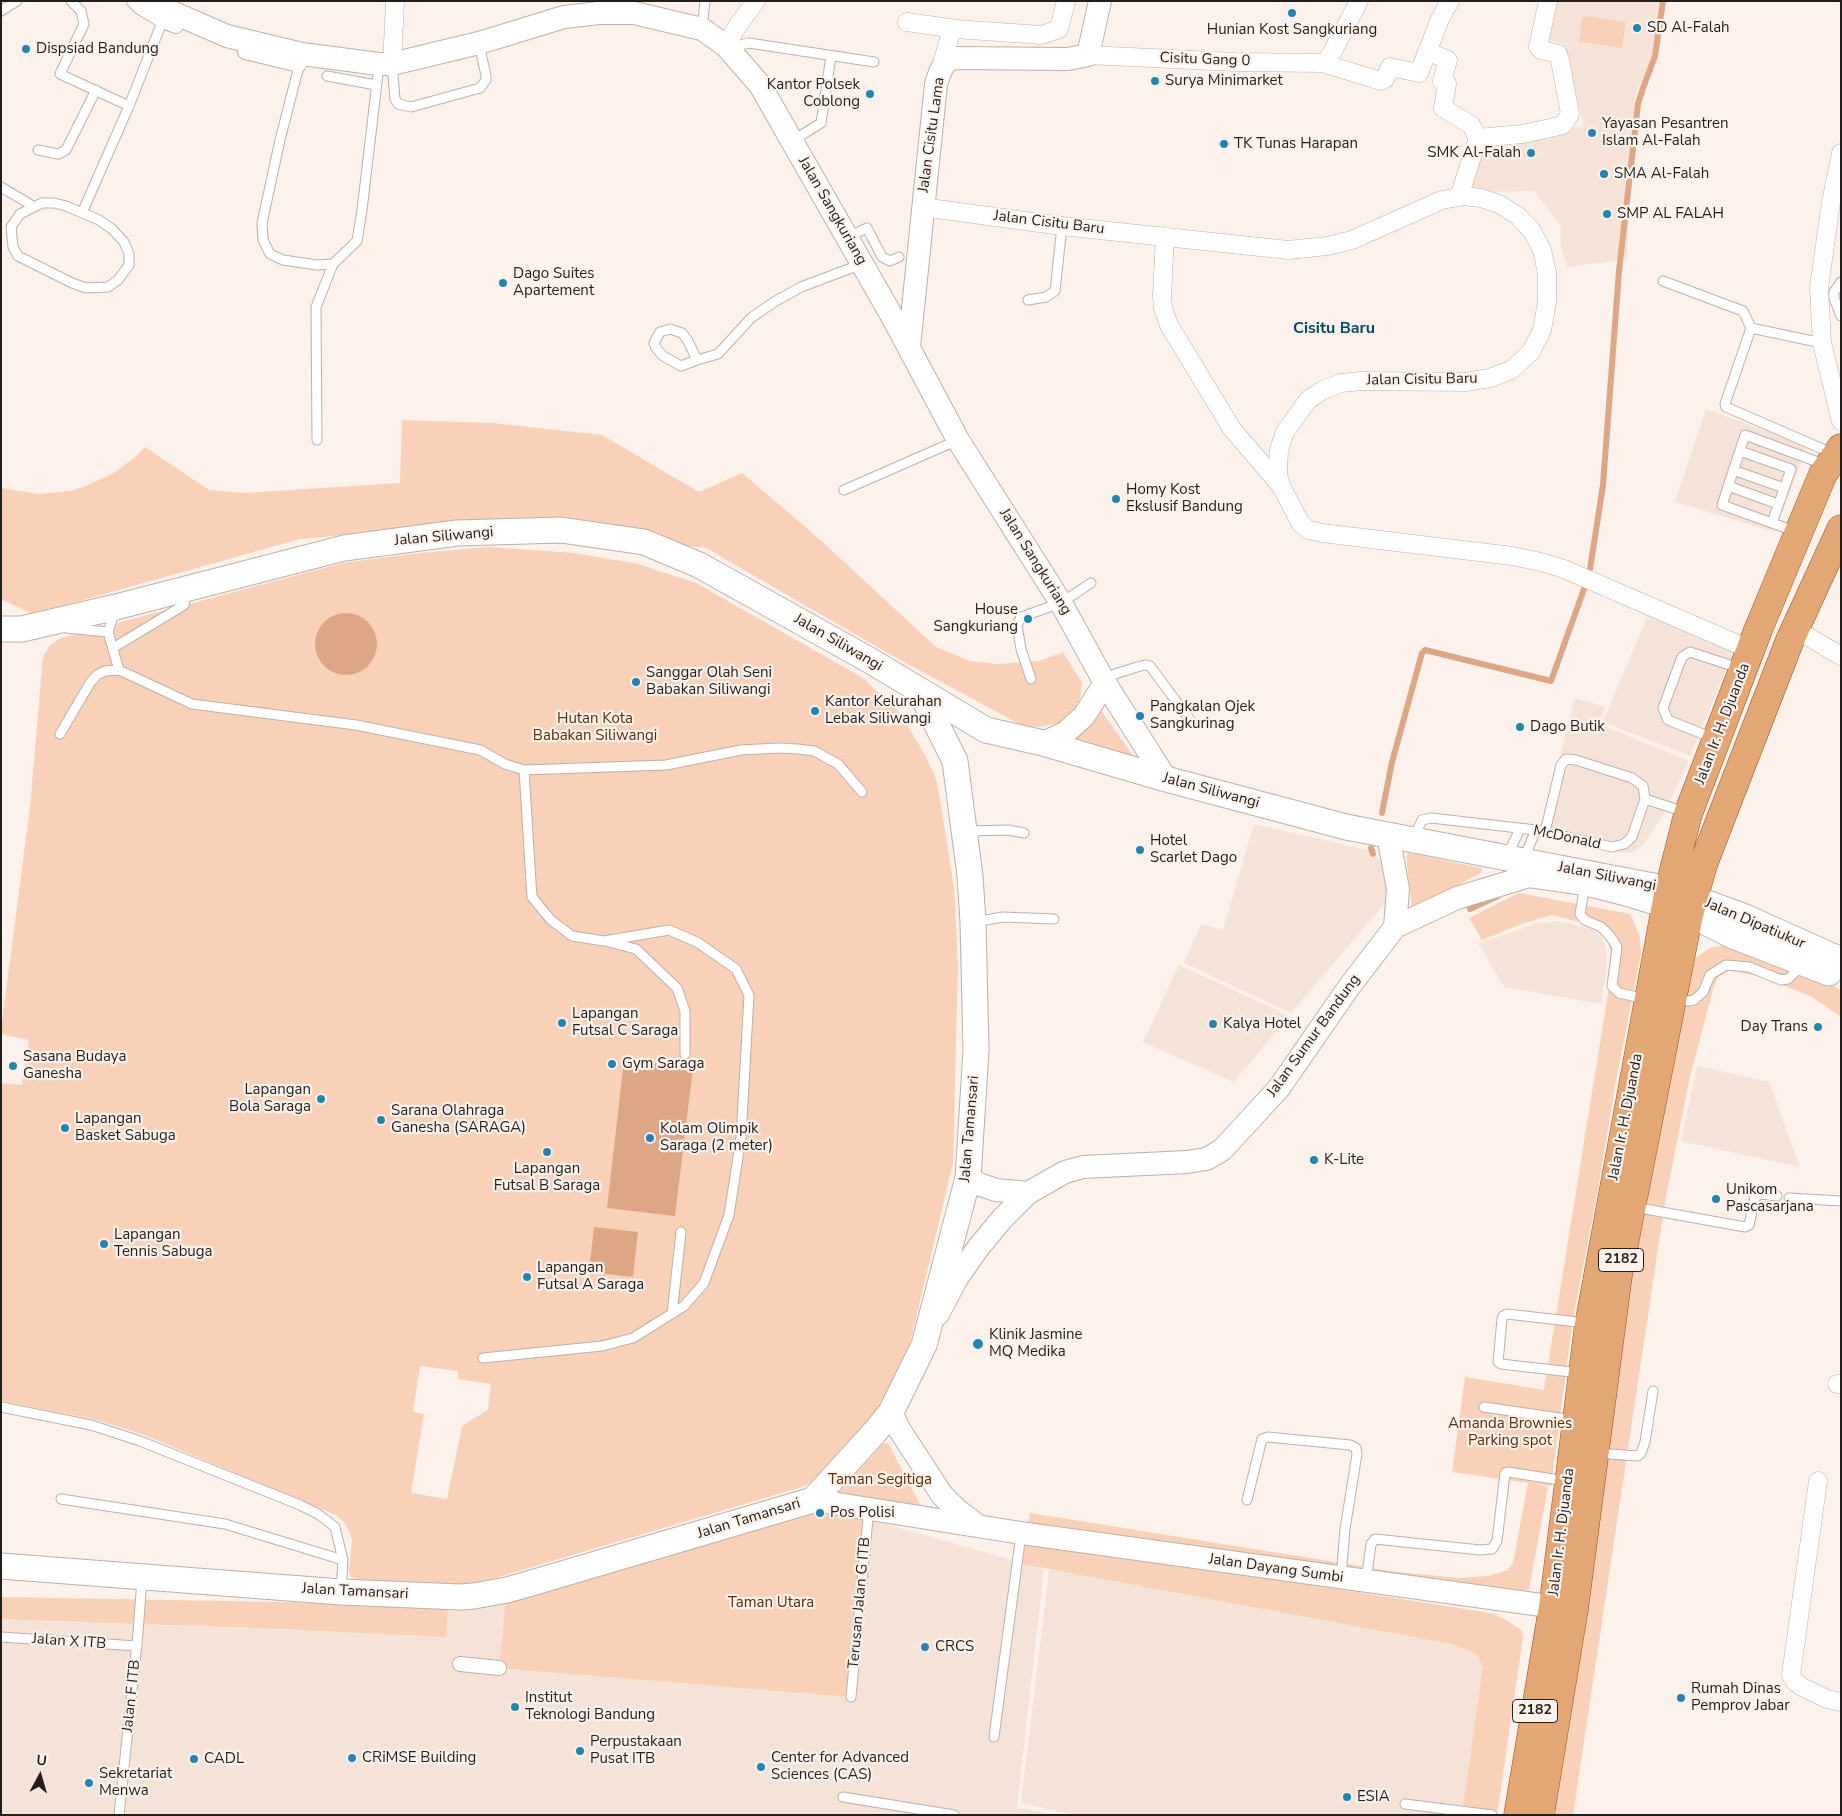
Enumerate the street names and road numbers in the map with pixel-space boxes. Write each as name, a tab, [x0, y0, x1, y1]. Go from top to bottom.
street label: Cisitu Gang 0	[1159, 49, 1251, 71]
street label: Jalan Cisitu Lama	[915, 76, 949, 194]
street label: Jalan Sangkuriang	[794, 154, 870, 268]
street label: Jalan Cisitu Baru	[993, 207, 1105, 239]
street label: Jalan Cisitu Baru	[1366, 370, 1478, 390]
street label: Jalan Sangkuriang	[995, 505, 1075, 619]
street label: Jalan Siliwangi	[394, 524, 494, 550]
street label: Jalan Siliwangi	[790, 610, 886, 676]
street label: Jalan Ir. H. Djuanda	[1692, 661, 1754, 787]
street label: Jalan Siliwangi	[1161, 769, 1261, 813]
street label: McDonald	[1531, 822, 1603, 854]
street label: Jalan Siliwangi	[1556, 859, 1658, 895]
street label: Jalan Dipatiukur	[1702, 895, 1808, 953]
street label: Jalan Sumur Bandung	[1264, 971, 1364, 1101]
street label: Jalan Ir. H. Djuanda	[1605, 1052, 1647, 1182]
street label: Jalan Tamansari	[956, 1075, 984, 1183]
road number: 2182	[1598, 1248, 1644, 1272]
street label: Jalan Ir. H. Djuanda	[1545, 1467, 1579, 1597]
street label: Jalan Tamansari	[695, 1495, 803, 1543]
street label: Terusan Jalan G ITB	[845, 1536, 875, 1670]
street label: Jalan Dayang Sumbi	[1207, 1551, 1345, 1587]
street label: Jalan Tamansari	[301, 1580, 409, 1604]
street label: Jalan X ITB	[31, 1630, 107, 1654]
street label: Jalan F ITB	[119, 1659, 145, 1733]
road number: 2182	[1512, 1700, 1558, 1722]

